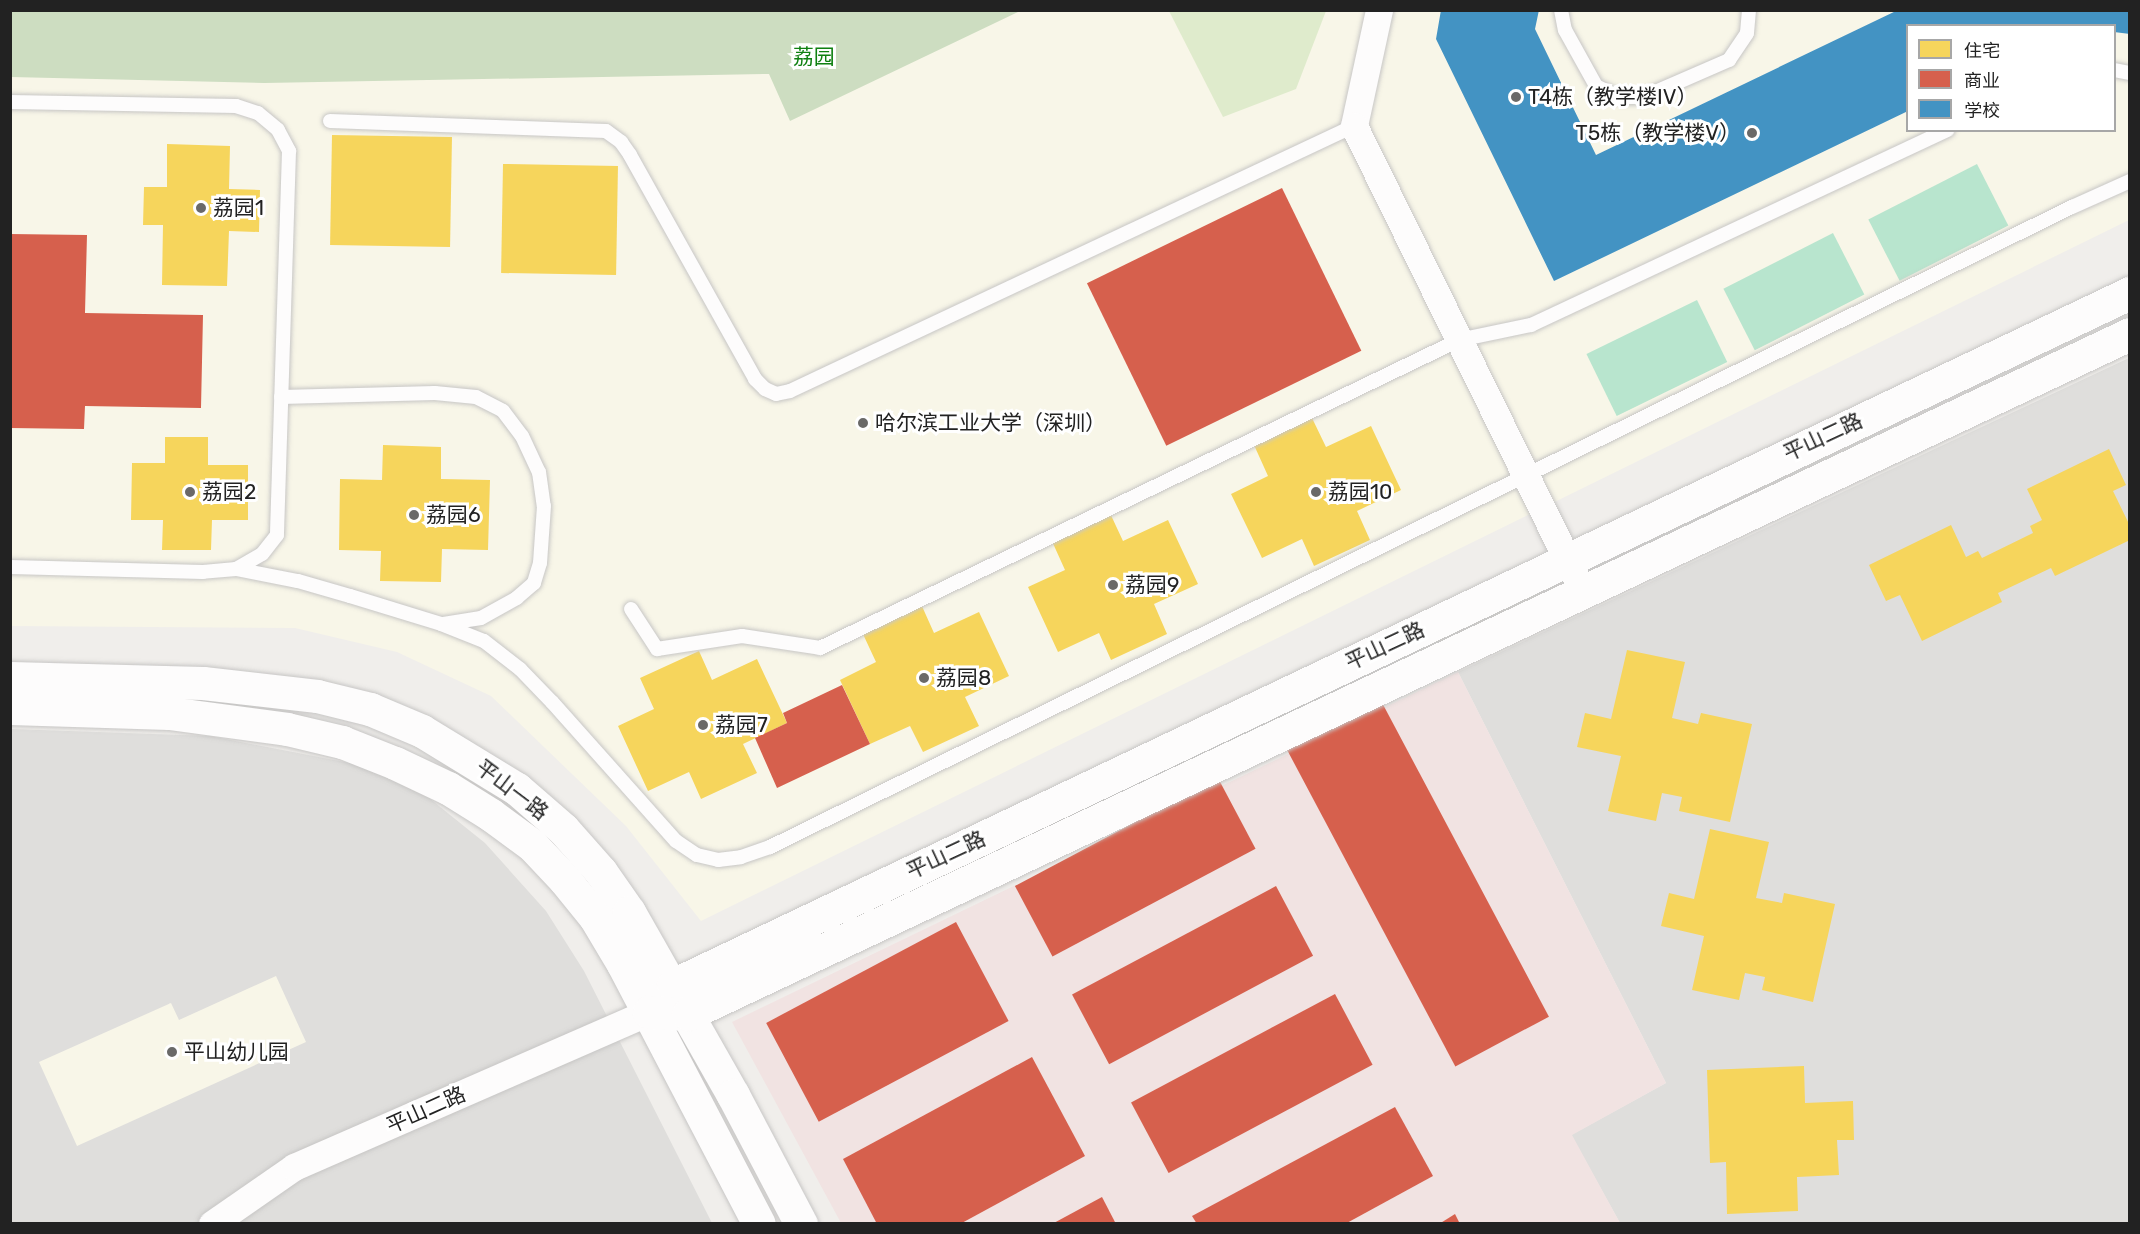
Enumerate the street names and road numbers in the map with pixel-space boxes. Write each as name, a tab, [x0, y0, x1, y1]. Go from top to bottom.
street label: 平山二路	[1780, 408, 1866, 466]
street label: 平山二路	[1342, 617, 1428, 675]
street label: 平山一路	[471, 755, 553, 825]
street label: 平山二路	[903, 826, 989, 884]
street label: 平山二路	[383, 1081, 469, 1139]

